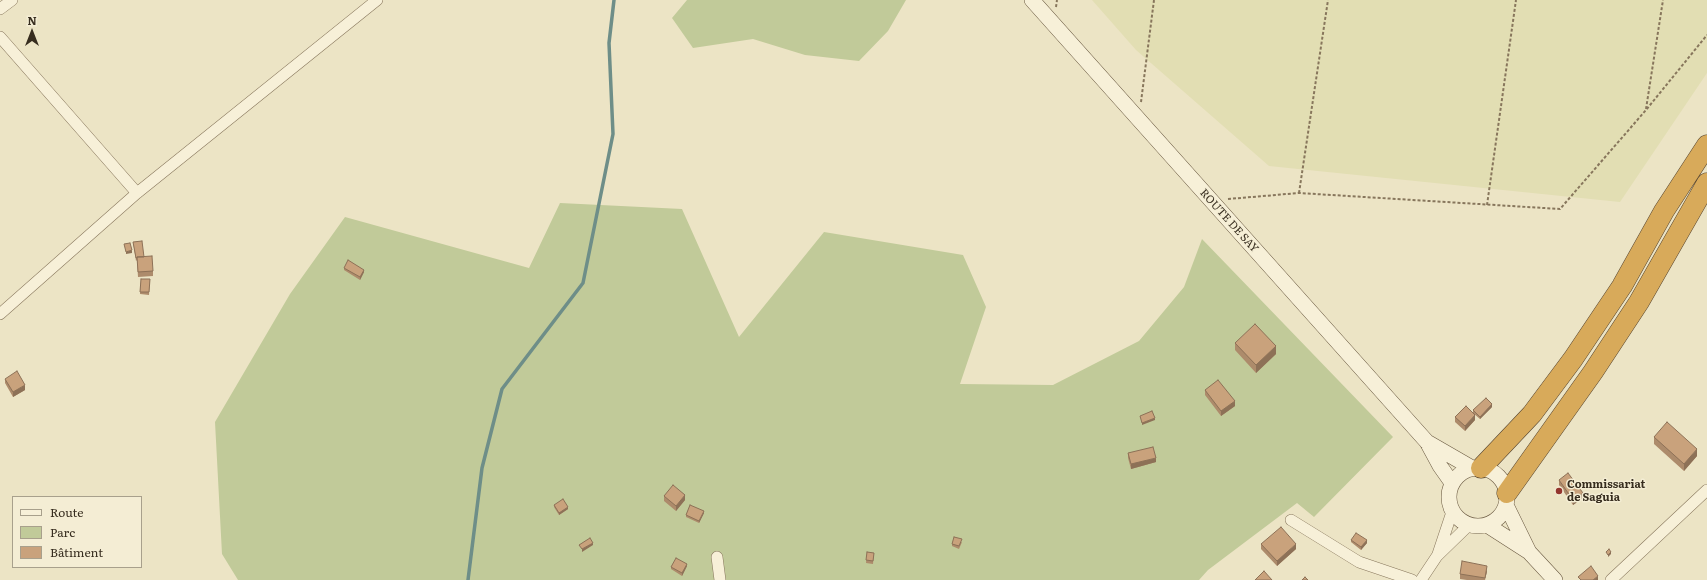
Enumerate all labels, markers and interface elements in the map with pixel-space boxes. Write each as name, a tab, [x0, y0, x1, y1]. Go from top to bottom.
north arrow	[12, 12, 52, 52]
text: N	[27, 12, 37, 28]
street label: ROUTE DE SAY	[1197, 187, 1261, 255]
place label: Commissariat de Saguia	[1567, 478, 1645, 504]
marker: Commissariat de Saguia	[1554, 486, 1564, 496]
legend	[12, 496, 142, 568]
text: Route	[50, 503, 84, 521]
text: Parc	[50, 523, 75, 541]
text: Bâtiment	[50, 543, 103, 561]

